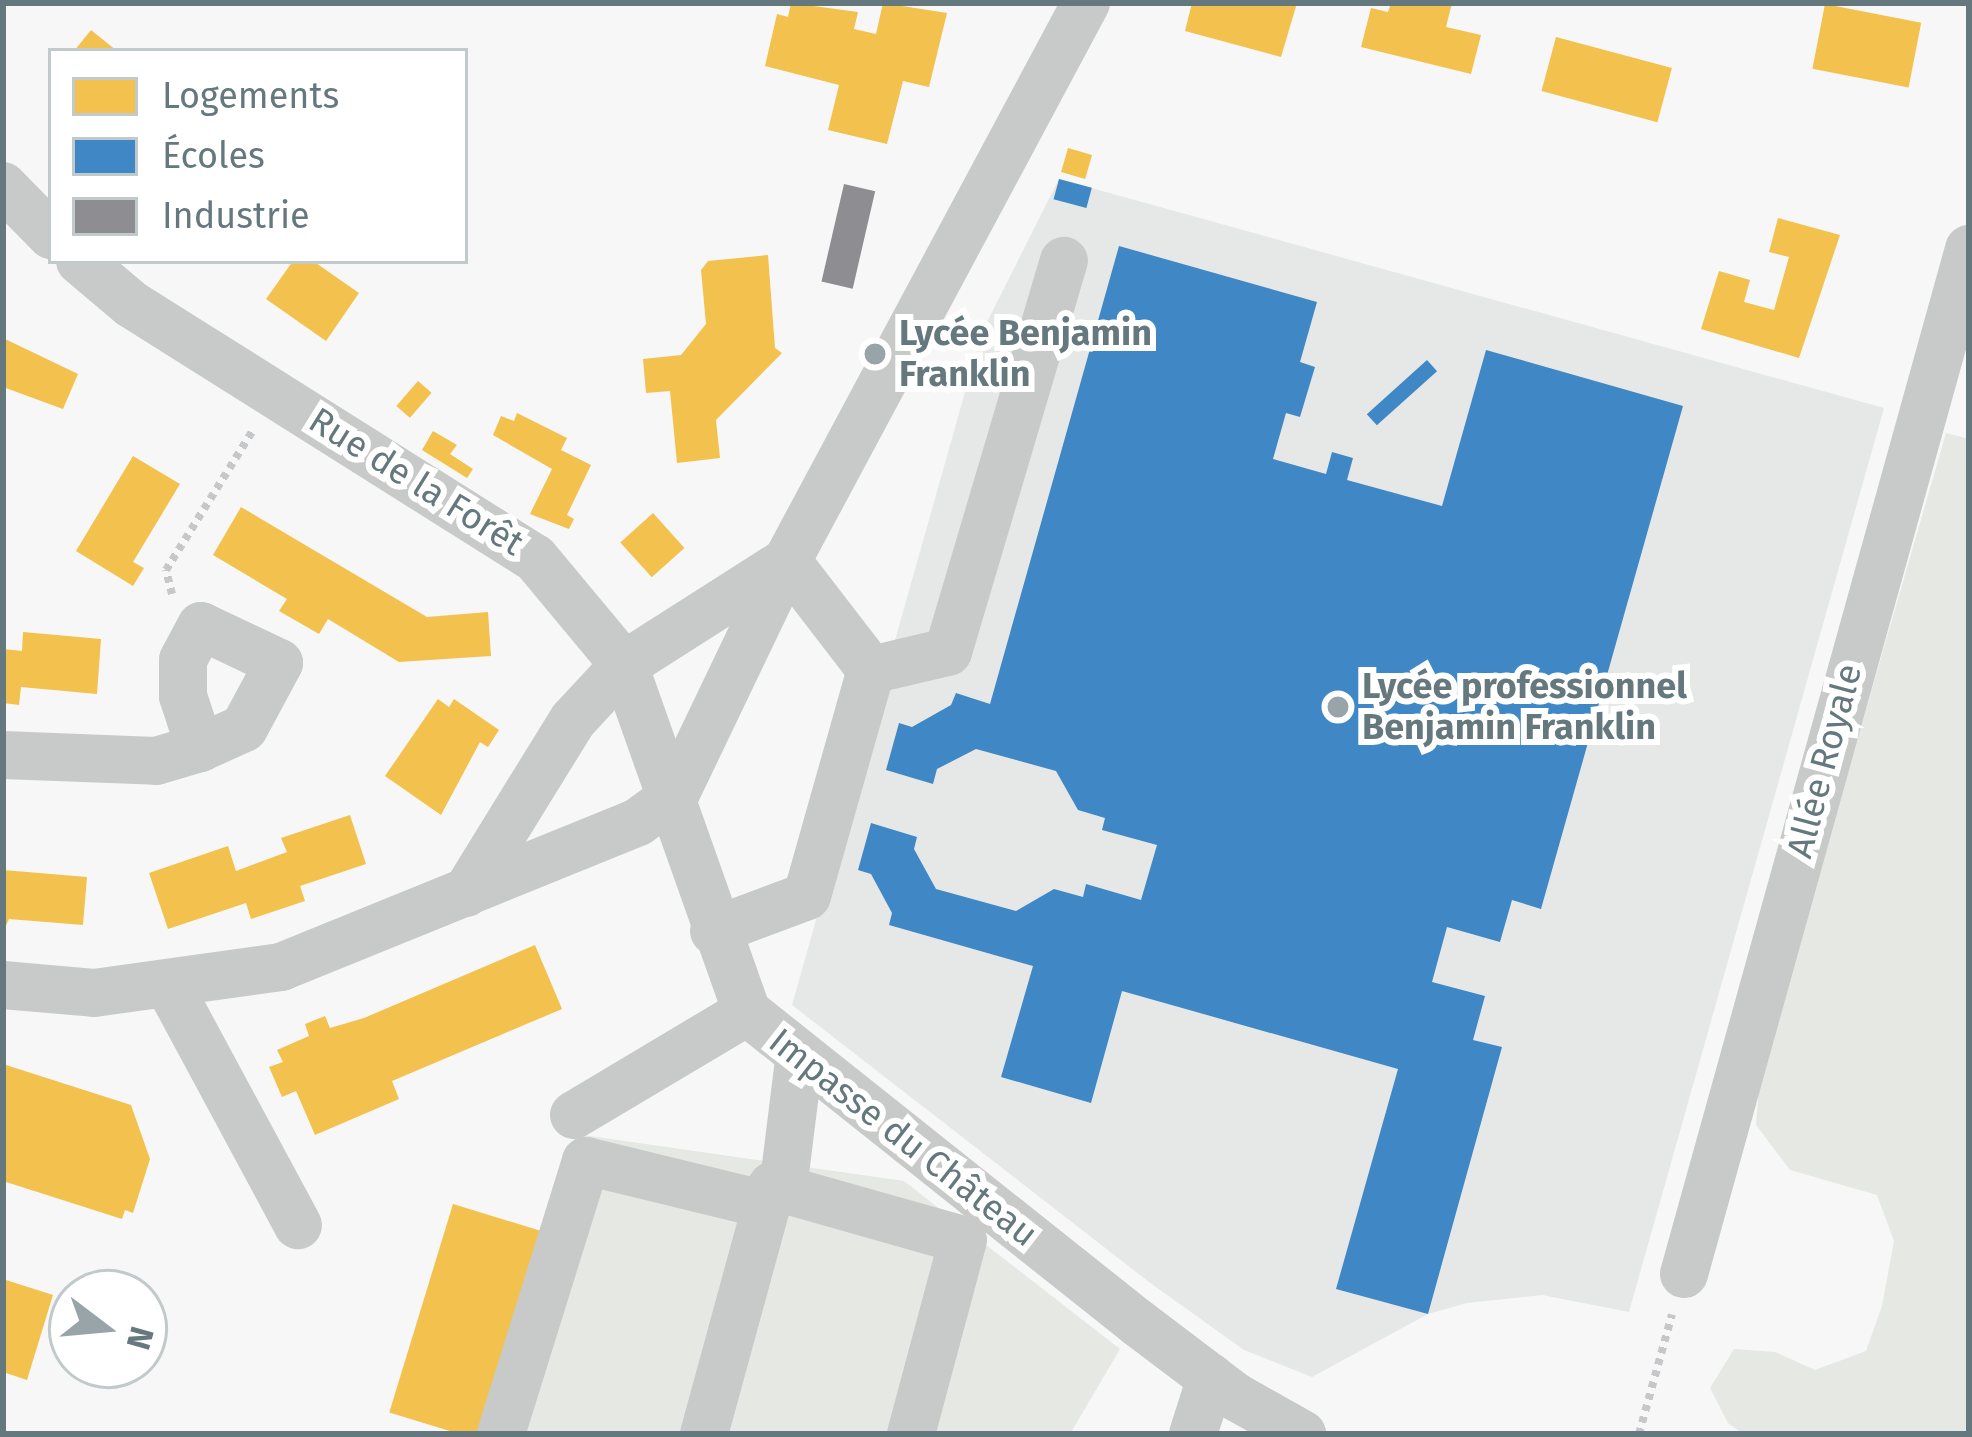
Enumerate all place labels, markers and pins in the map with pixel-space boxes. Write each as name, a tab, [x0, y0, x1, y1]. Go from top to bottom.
place label: Lycée Benjamin Franklin	[899, 311, 1152, 396]
marker: Lycée Benjamin Franklin	[862, 341, 888, 367]
place label: Lycée professionnel Benjamin Franklin	[1362, 664, 1687, 749]
marker: Lycée professionnel Benjamin Franklin	[1325, 694, 1351, 720]

